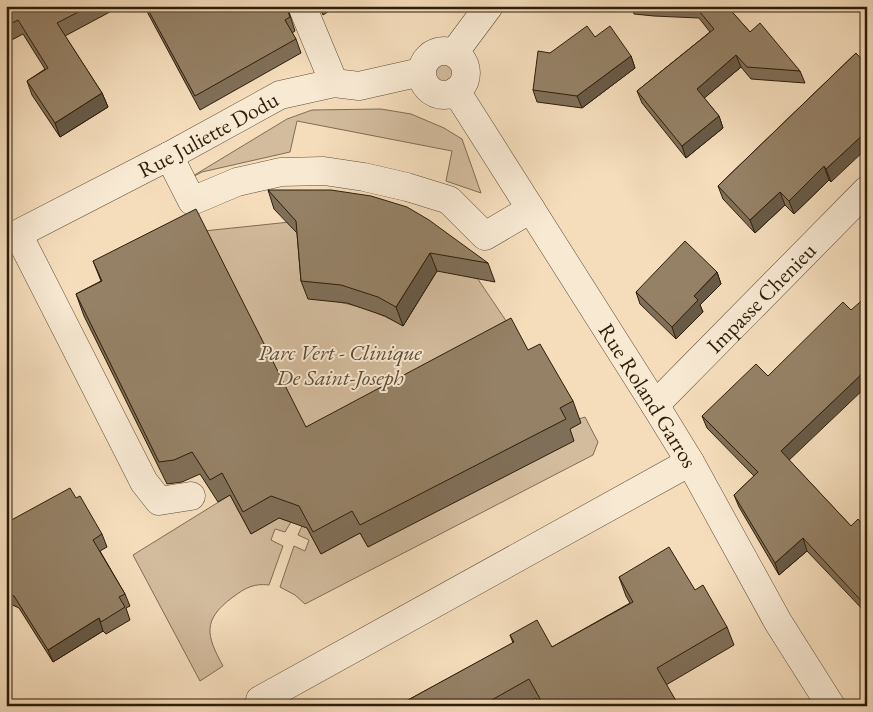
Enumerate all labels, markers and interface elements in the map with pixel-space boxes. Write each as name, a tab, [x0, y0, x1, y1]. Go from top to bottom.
street label: Rue Juliette Dodu	[133, 85, 284, 185]
street label: Impasse Chenieu	[700, 236, 823, 359]
street label: Rue Roland Garros	[592, 318, 704, 473]
park label: Parc Vert - Clinique De Saint-Joseph	[258, 338, 422, 392]

